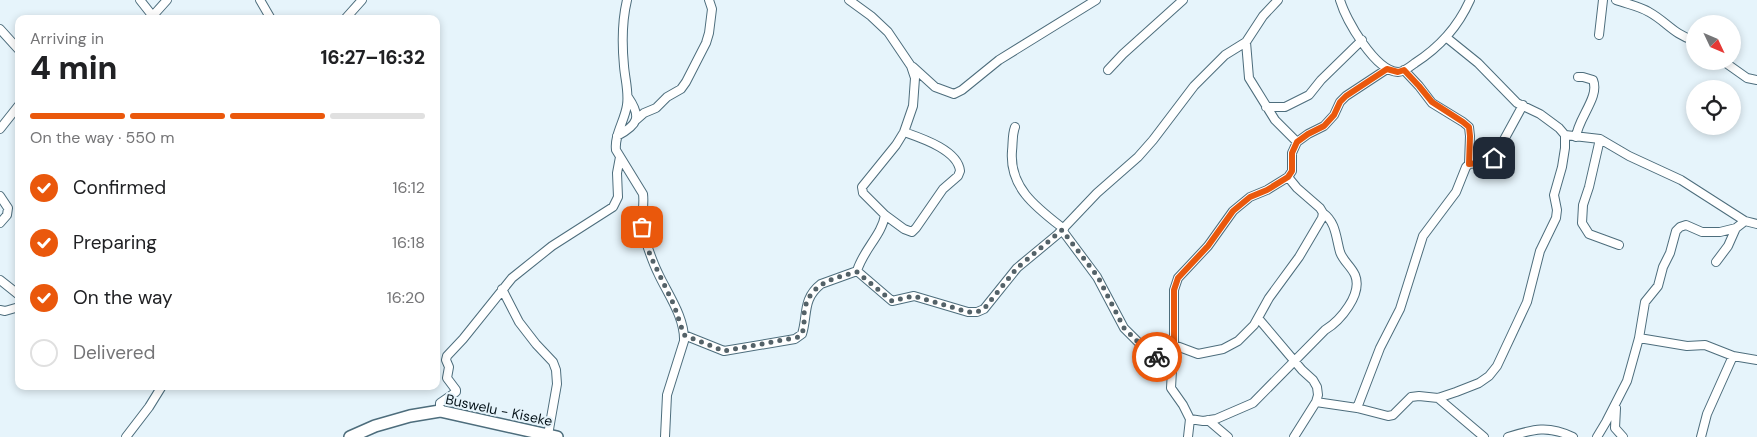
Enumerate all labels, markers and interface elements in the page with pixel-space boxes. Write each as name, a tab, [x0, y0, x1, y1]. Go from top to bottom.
north arrow	[1686, 15, 1741, 70]
map controls	[1686, 15, 1741, 135]
text: Arriving in	[30, 28, 104, 49]
text: 16:27–16:32	[320, 45, 425, 70]
text: 4 min	[30, 47, 117, 89]
button: locate	[1686, 80, 1741, 135]
text: On the way · 550 m	[30, 127, 175, 148]
pin	[1473, 137, 1515, 179]
icon: home	[1480, 144, 1508, 172]
icon: check	[30, 174, 58, 202]
text: Confirmed	[73, 175, 166, 200]
text: 16:12	[393, 177, 425, 198]
pin	[621, 206, 663, 248]
icon: bag	[628, 213, 656, 241]
icon: check	[30, 229, 58, 257]
text: Preparing	[73, 230, 157, 255]
text: 16:18	[392, 232, 425, 253]
icon: check	[30, 284, 58, 312]
text: On the way	[73, 285, 173, 310]
text: 16:20	[387, 287, 425, 308]
courier	[1132, 332, 1182, 382]
text: Delivered	[73, 340, 155, 365]
icon: bike	[1143, 343, 1171, 371]
street label: Buswelu - Kiseke	[444, 390, 554, 430]

